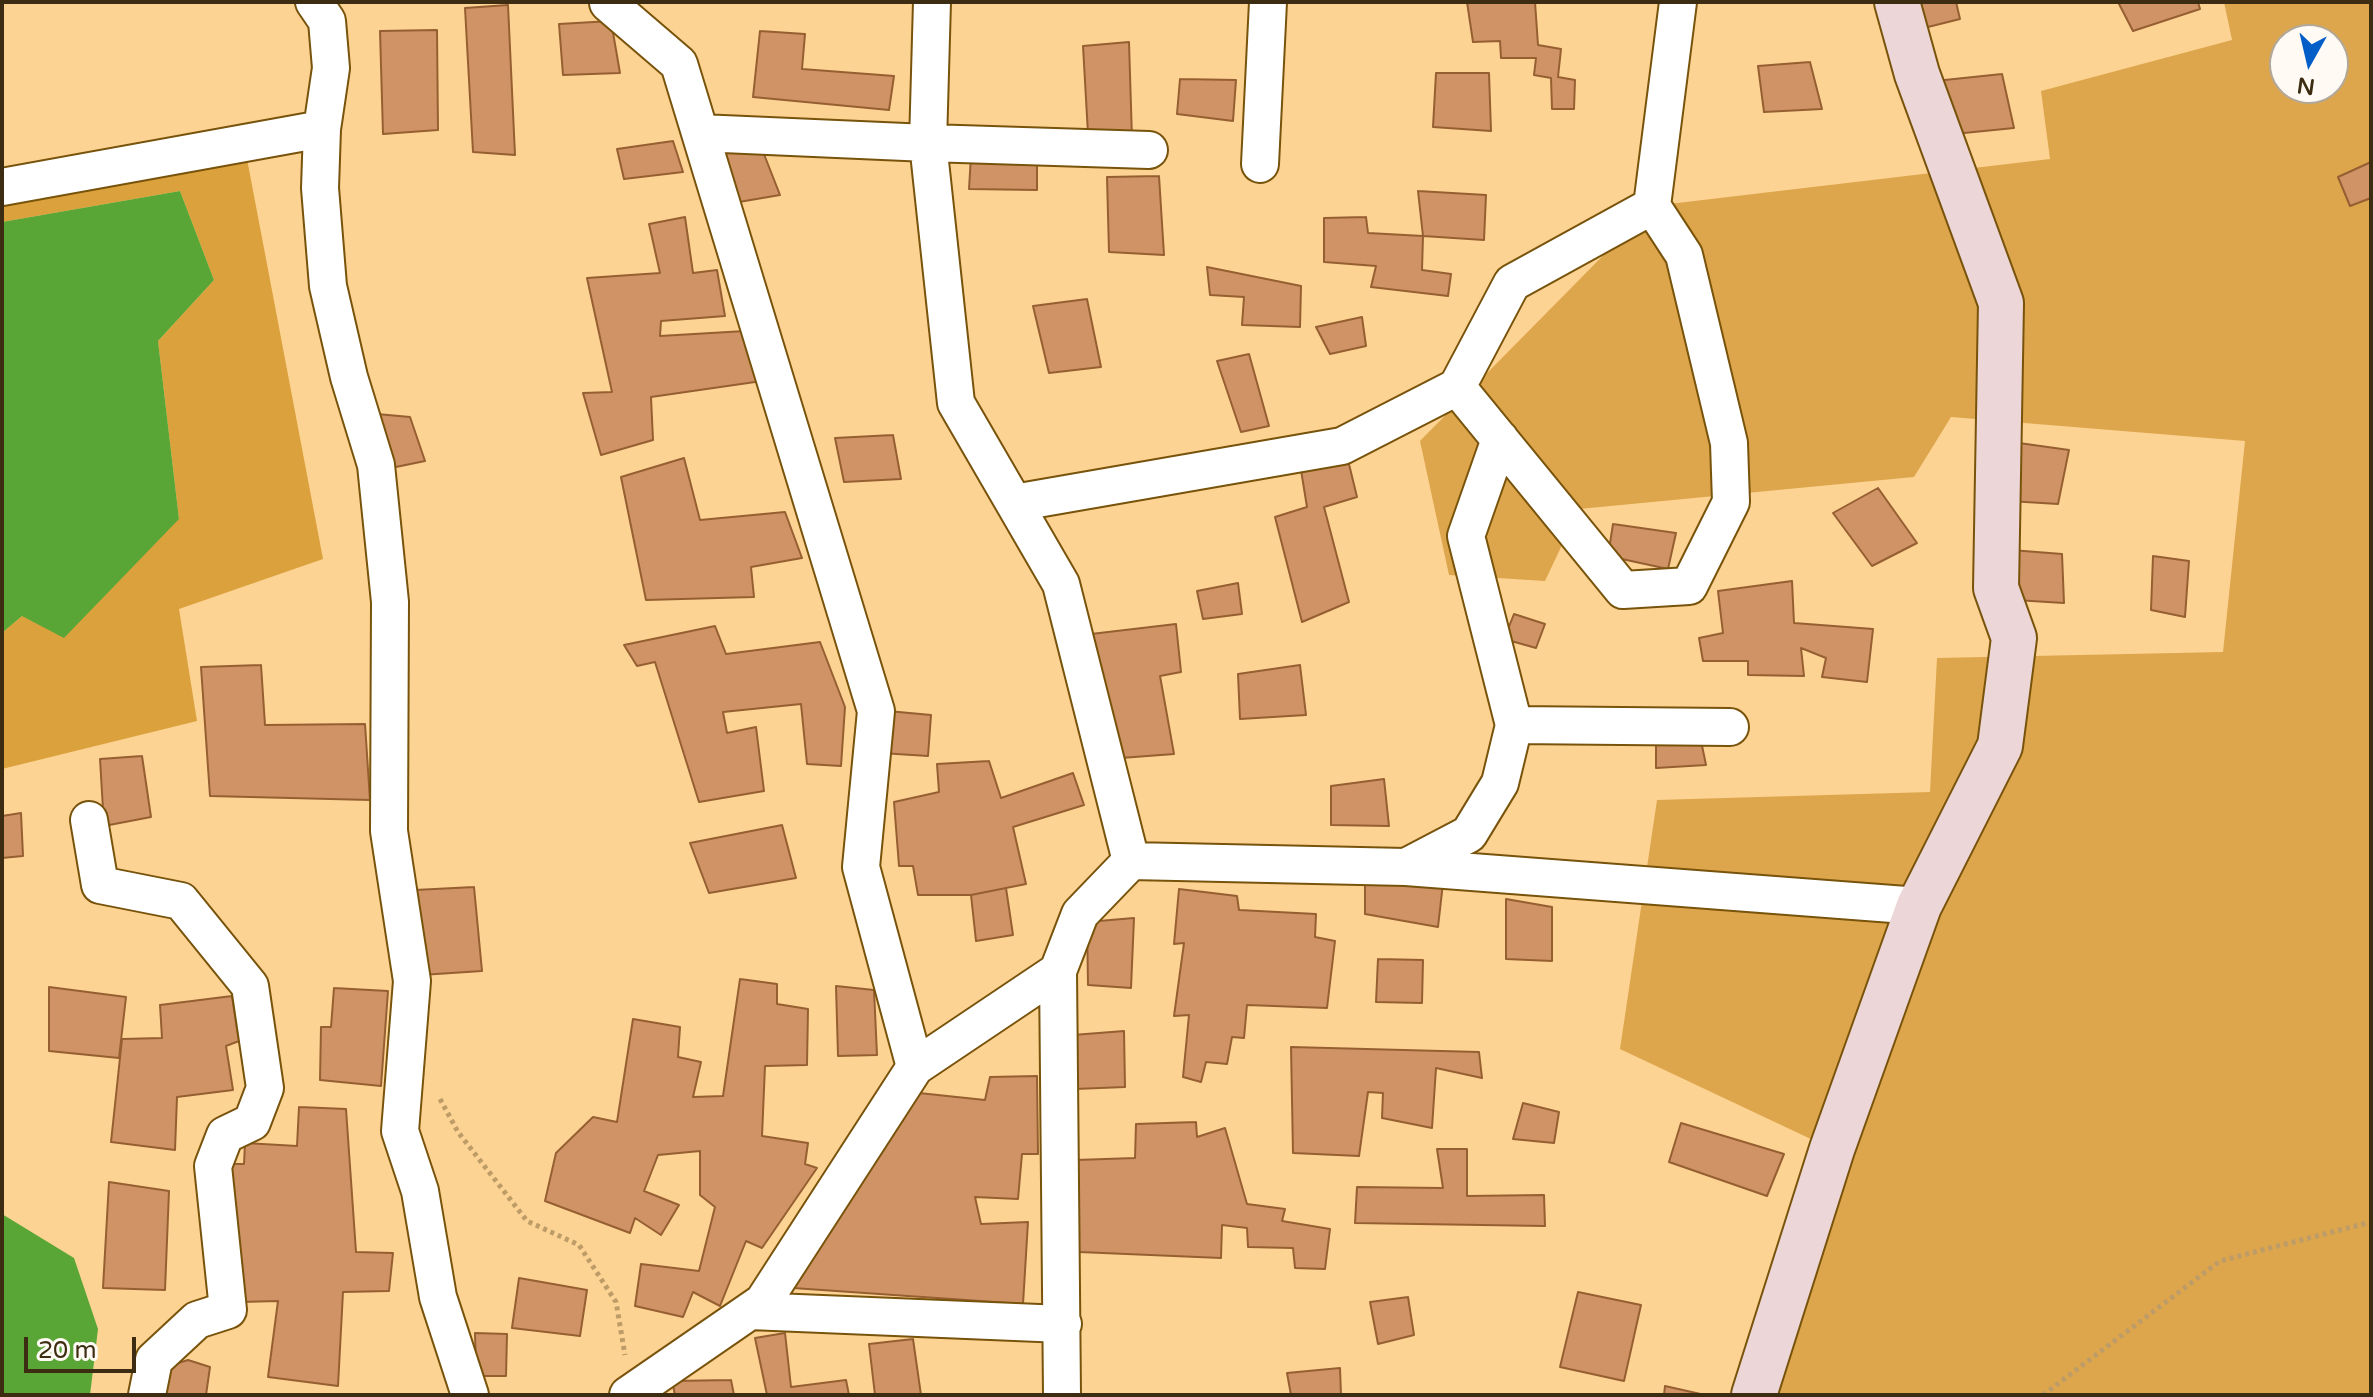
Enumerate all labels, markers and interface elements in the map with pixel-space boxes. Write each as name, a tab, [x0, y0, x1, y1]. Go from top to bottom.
north arrow	[2269, 24, 2349, 104]
text: N	[2295, 72, 2317, 100]
scale bar	[28, 1321, 140, 1371]
text: 20 m	[38, 1336, 96, 1365]

